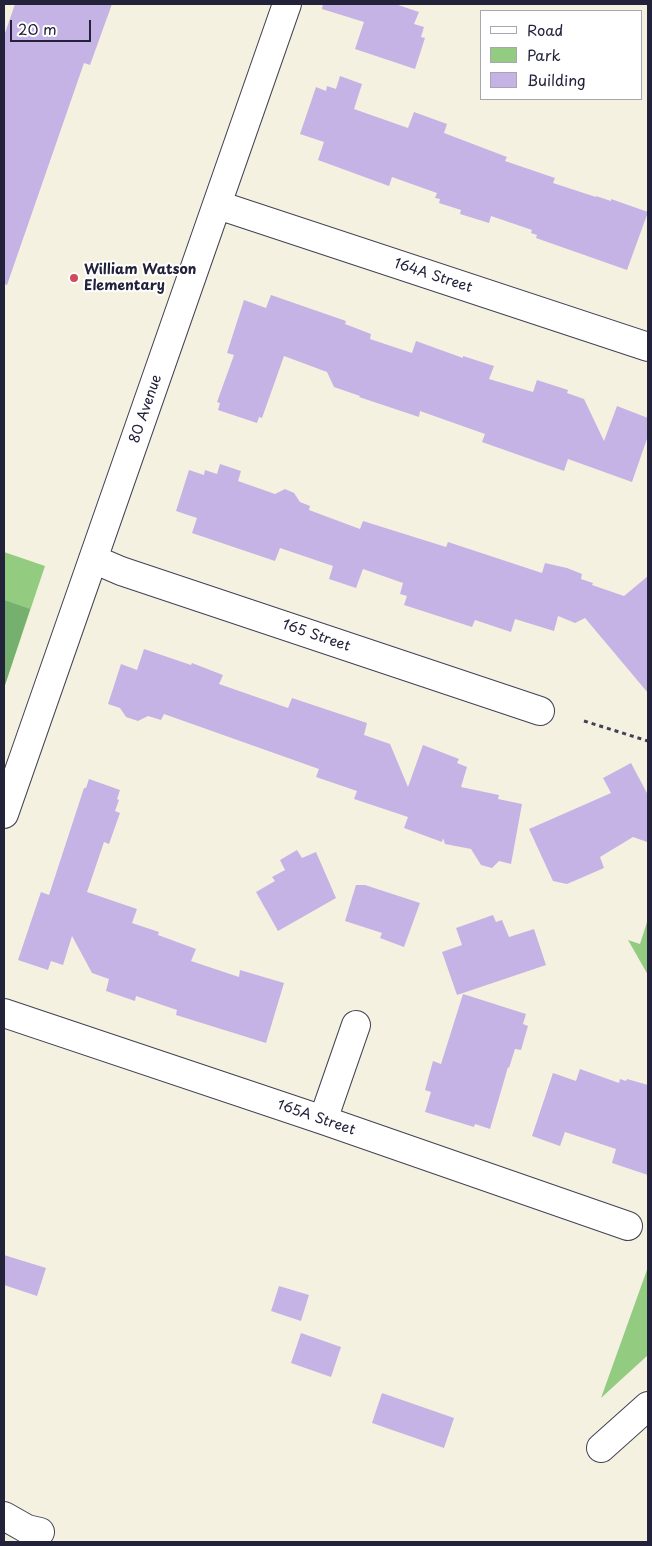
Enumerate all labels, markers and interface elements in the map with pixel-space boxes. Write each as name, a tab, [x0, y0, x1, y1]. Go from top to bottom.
scale bar	[12, 10, 94, 42]
legend	[480, 10, 642, 100]
text: 20 m	[18, 17, 57, 40]
text: Road	[527, 18, 563, 41]
text: Park	[527, 43, 561, 66]
text: Building	[527, 68, 586, 91]
street label: 164A Street	[392, 255, 474, 297]
place label: William Watson Elementary	[84, 262, 196, 294]
marker: William Watson Elementary	[68, 272, 80, 284]
street label: 80 Avenue	[126, 372, 166, 446]
street label: 165 Street	[280, 616, 352, 656]
street label: 165A Street	[275, 1097, 357, 1139]

